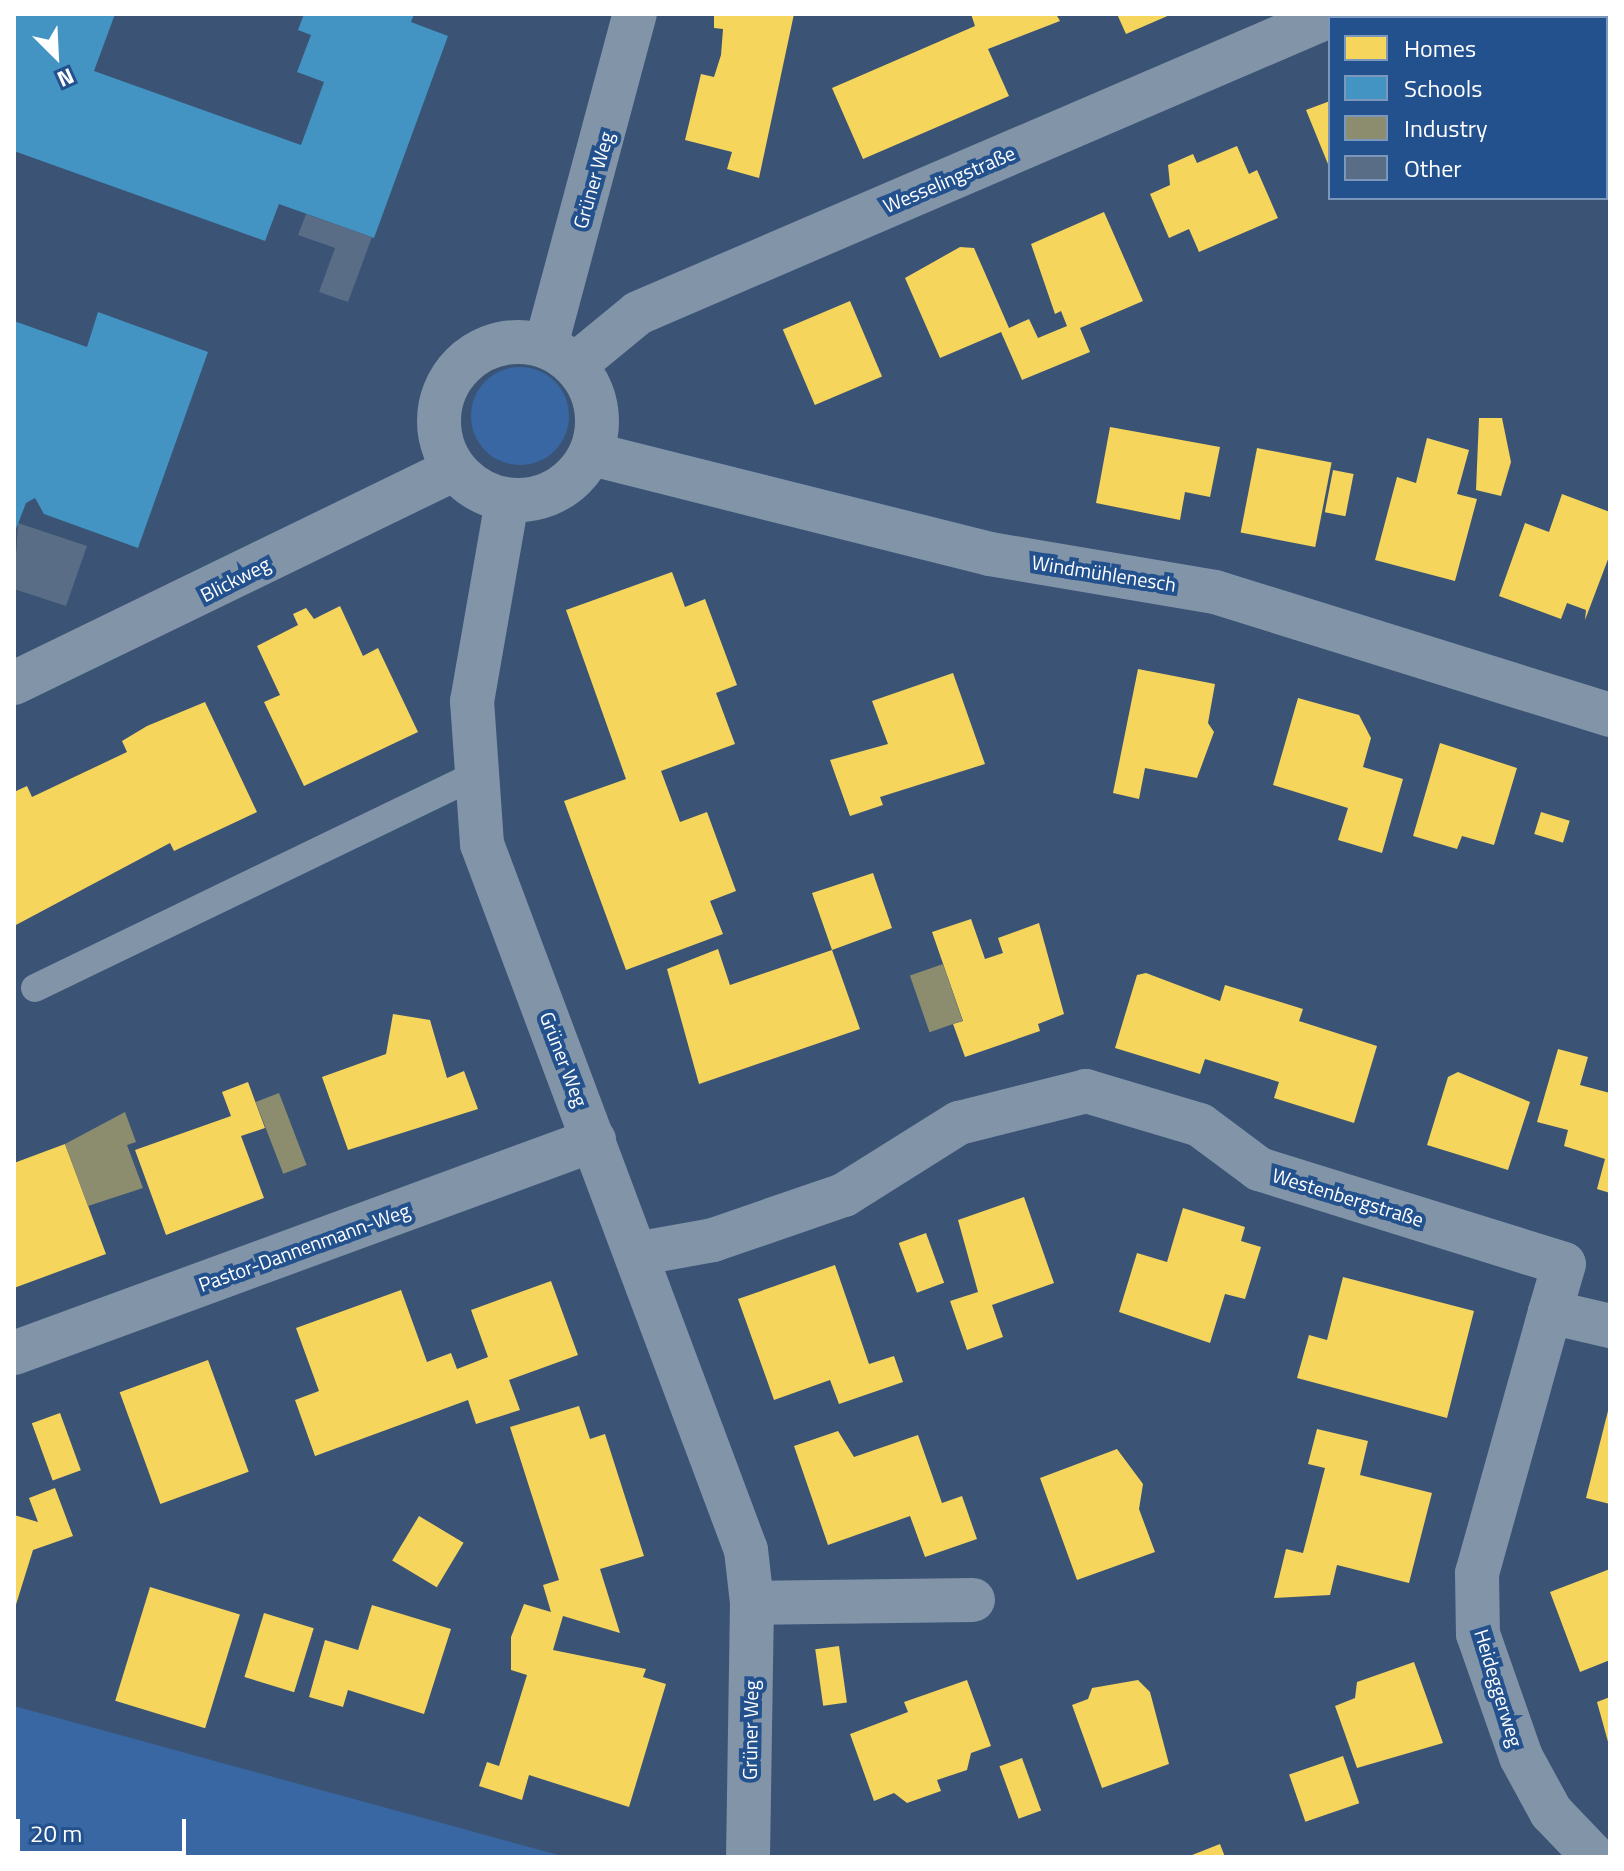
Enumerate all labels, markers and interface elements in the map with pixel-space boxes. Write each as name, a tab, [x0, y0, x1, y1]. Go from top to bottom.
north arrow	[16, 16, 96, 96]
legend	[1328, 16, 1608, 200]
text: Homes	[1404, 30, 1476, 66]
text: N	[52, 59, 80, 97]
text: Schools	[1404, 70, 1482, 106]
text: Industry	[1404, 110, 1488, 146]
street label: Grüner Weg	[568, 129, 618, 231]
street label: Wesselingstraße	[879, 140, 1019, 218]
text: Other	[1404, 150, 1462, 186]
street label: Windmühlenesch	[1030, 550, 1178, 596]
street label: Blickweg	[196, 551, 274, 607]
street label: Grüner Weg	[535, 1008, 593, 1110]
street label: Westenbergstraße	[1269, 1163, 1427, 1231]
street label: Pastor-Dannenmann-Weg	[195, 1198, 413, 1296]
street label: Heideggerweg	[1470, 1626, 1528, 1750]
street label: Grüner Weg	[737, 1680, 763, 1780]
scale bar	[20, 1803, 190, 1853]
text: 20 m	[30, 1815, 82, 1851]

